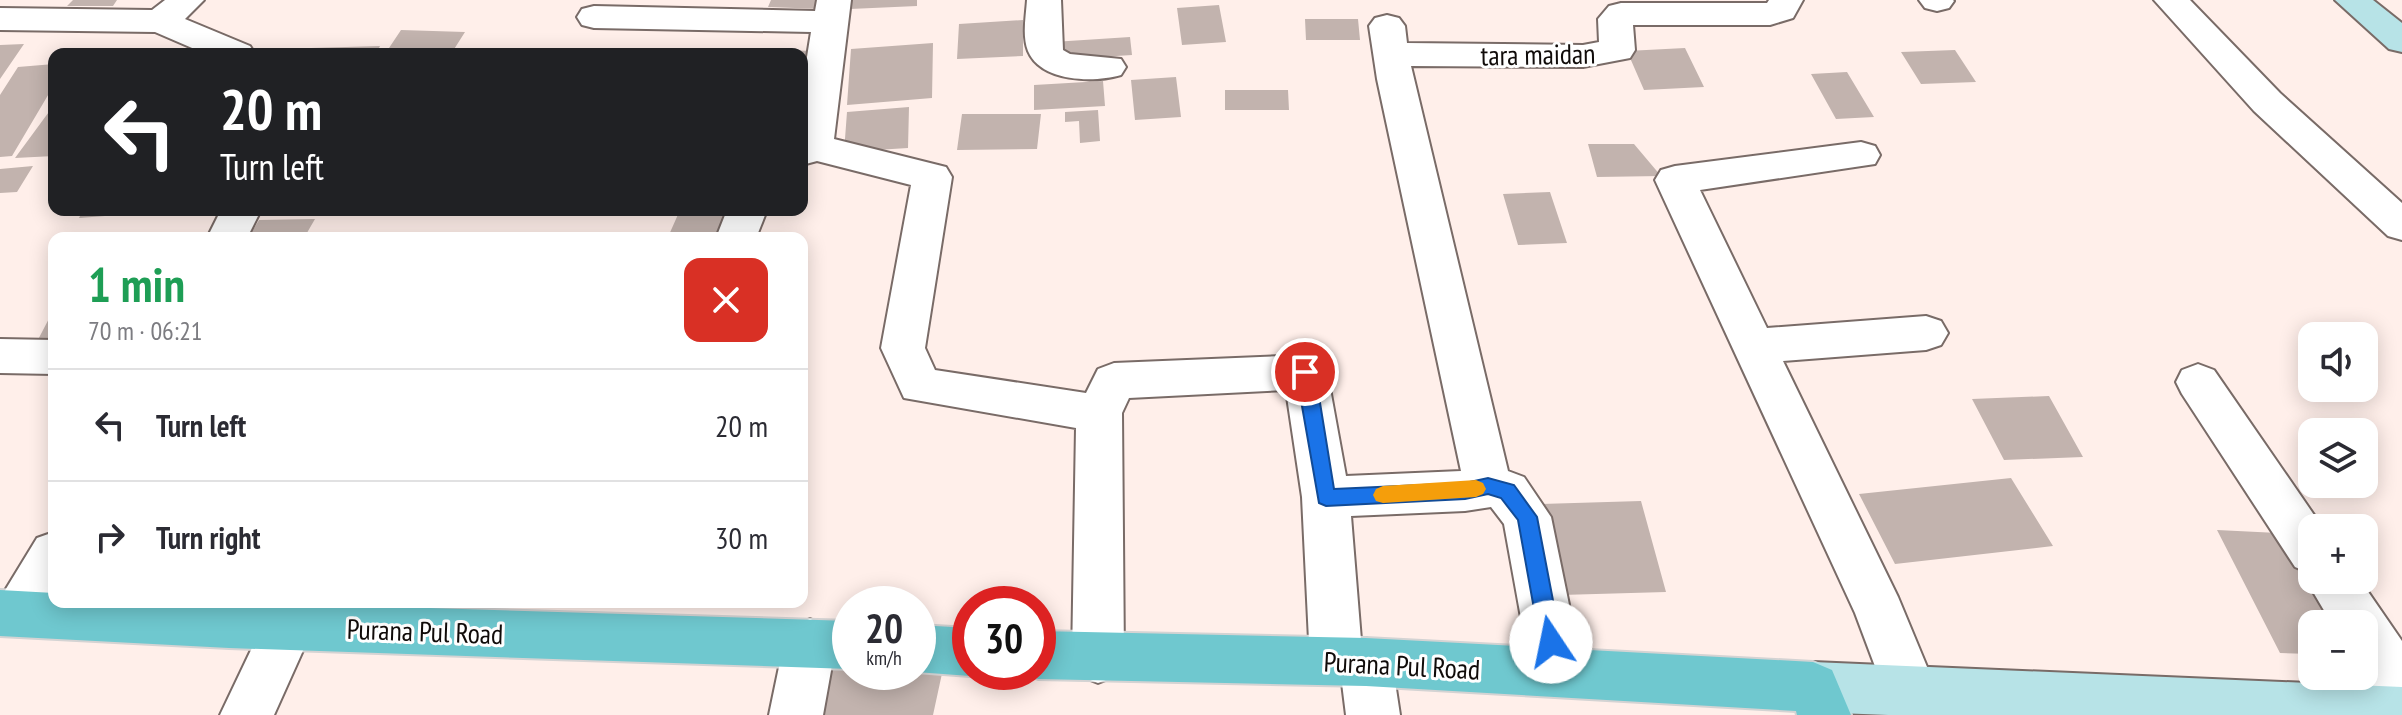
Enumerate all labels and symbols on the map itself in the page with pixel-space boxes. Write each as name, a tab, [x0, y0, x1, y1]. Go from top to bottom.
street label: tara maidan	[1480, 35, 1596, 73]
pin	[1271, 338, 1339, 406]
speed limit sign: 30	[952, 586, 1056, 690]
position arrow	[1509, 600, 1593, 684]
street label: Purana Pul Road	[346, 610, 504, 652]
street label: Purana Pul Road	[1323, 642, 1481, 688]

